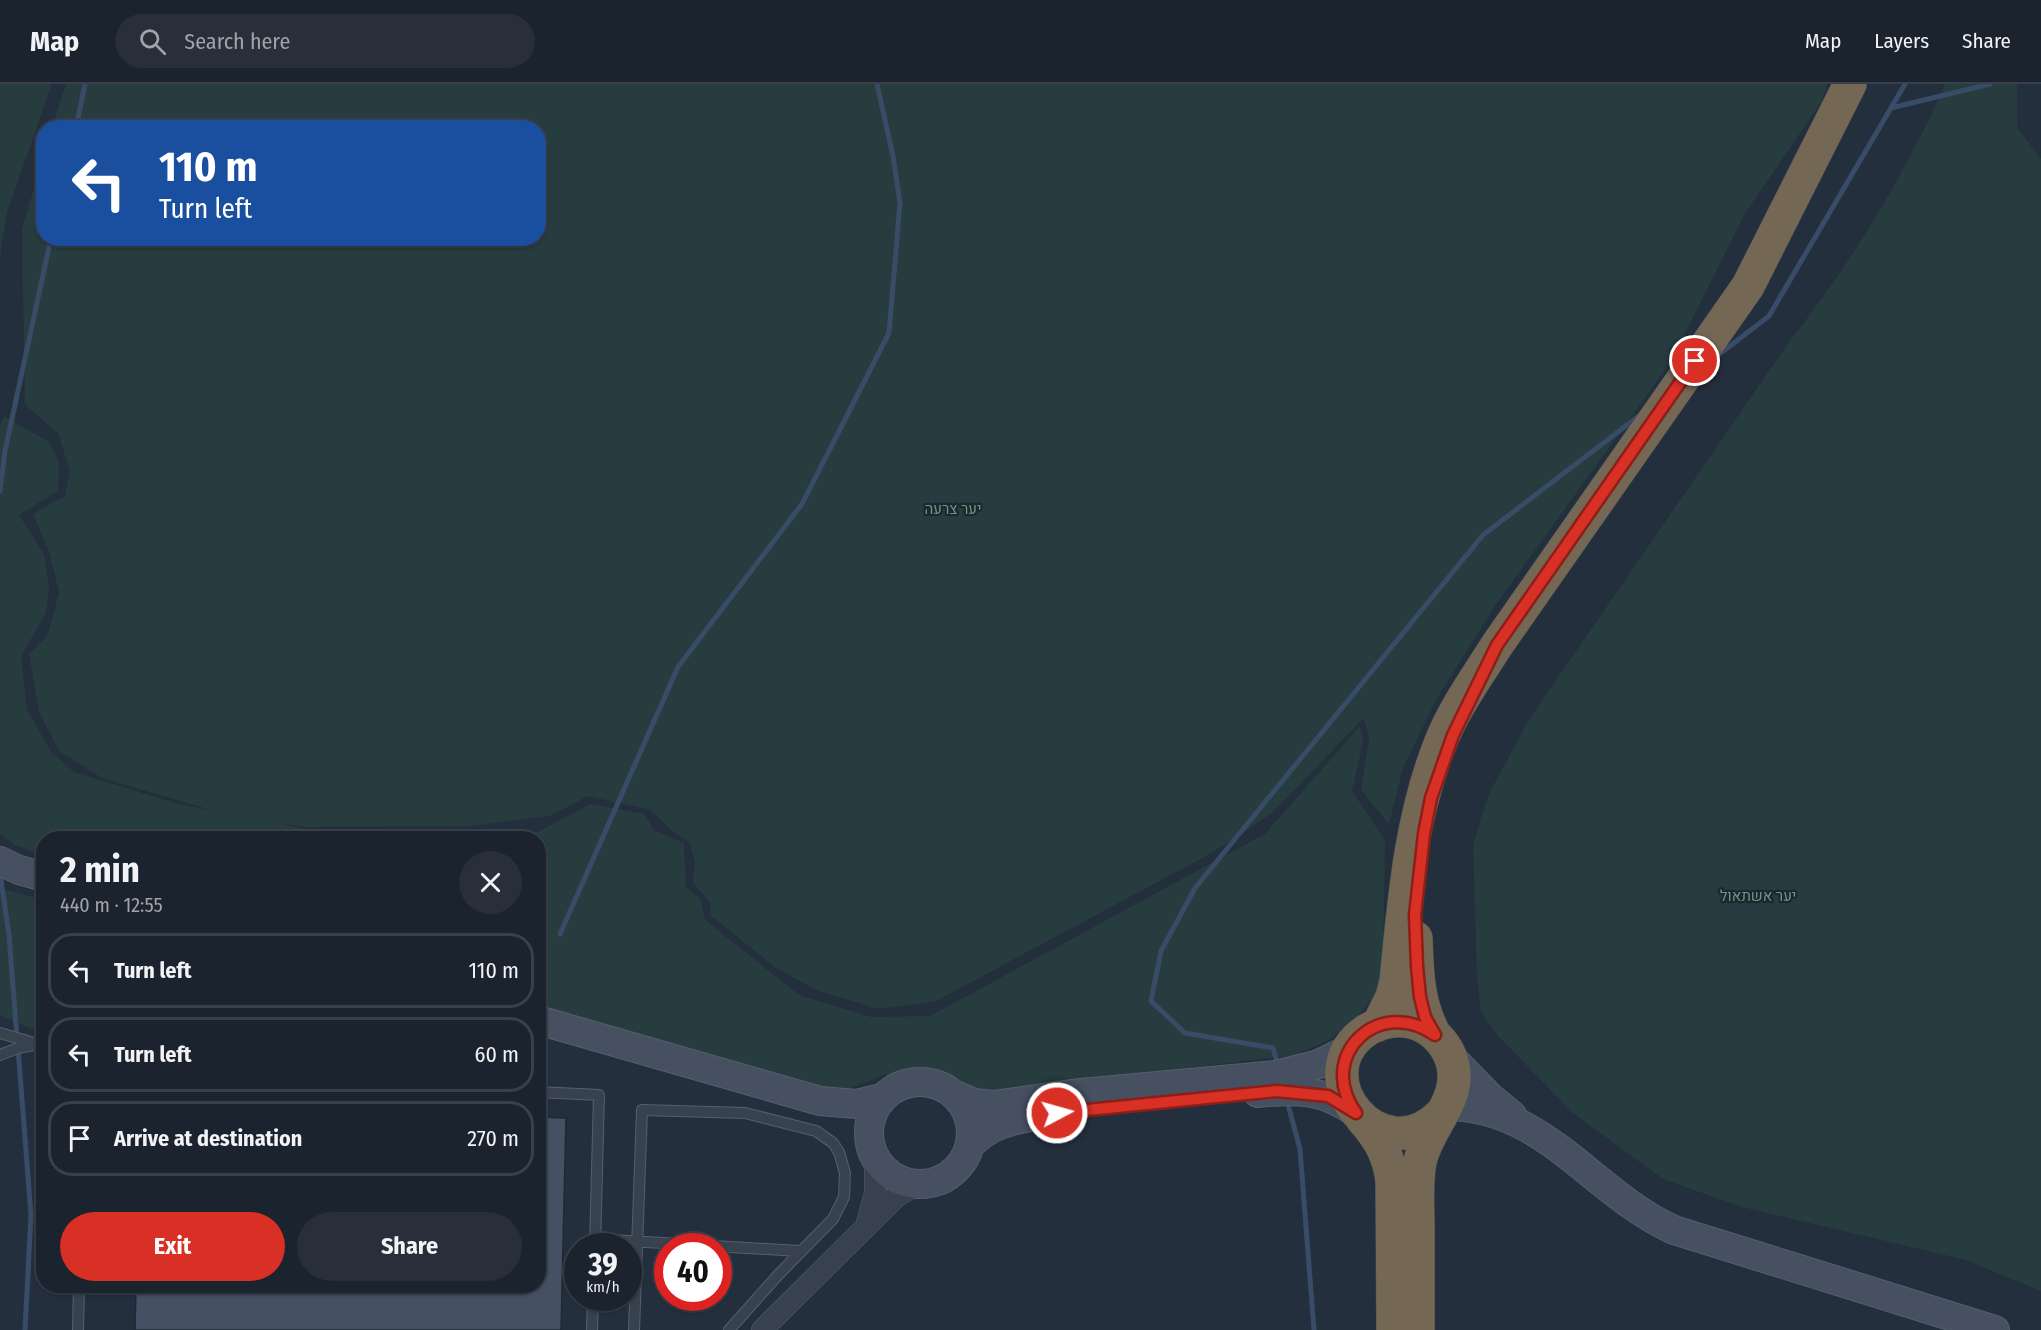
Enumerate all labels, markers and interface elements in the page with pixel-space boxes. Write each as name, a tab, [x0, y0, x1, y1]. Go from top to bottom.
search box	[115, 14, 535, 68]
text: Map	[30, 25, 79, 58]
icon: search	[136, 25, 169, 58]
text: Search here	[184, 28, 290, 55]
text: Map	[1805, 28, 1841, 54]
text: Layers	[1874, 28, 1929, 54]
text: Share	[1962, 28, 2011, 54]
text: 110 m	[159, 142, 258, 192]
icon: left	[60, 144, 138, 222]
text: Turn left	[159, 193, 252, 225]
pin	[1669, 335, 1720, 386]
icon: arrive	[1678, 344, 1711, 377]
park label: יער צרעה	[924, 500, 982, 518]
text: 2 min	[60, 848, 140, 892]
button: close	[459, 851, 522, 914]
park label: יער אשתאול	[1720, 887, 1796, 905]
text: 440 m · 12:55	[60, 893, 163, 917]
icon: left	[63, 954, 96, 987]
text: Turn left	[114, 957, 192, 984]
text: 110 m	[469, 957, 519, 984]
icon: left	[63, 1038, 96, 1071]
text: Turn left	[114, 1041, 192, 1068]
text: 60 m	[475, 1041, 519, 1068]
position arrow	[1025, 1081, 1089, 1145]
icon: arrive	[63, 1122, 96, 1155]
text: Arrive at destination	[114, 1125, 302, 1152]
text: 270 m	[467, 1125, 519, 1152]
button: Exit	[60, 1212, 285, 1281]
button: Share	[297, 1212, 522, 1281]
speed limit sign: 40	[654, 1233, 732, 1311]
text: 39	[588, 1247, 618, 1283]
text: km/h	[586, 1278, 620, 1296]

